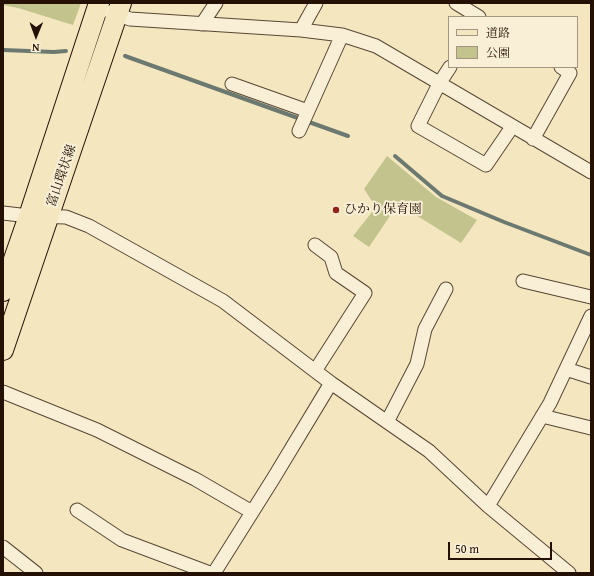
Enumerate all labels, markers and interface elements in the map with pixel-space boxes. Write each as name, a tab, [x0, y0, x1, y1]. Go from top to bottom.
north arrow	[16, 16, 56, 56]
legend	[448, 16, 578, 68]
text: 道路	[486, 24, 510, 41]
text: N	[32, 40, 40, 56]
text: 公園	[486, 44, 510, 61]
street label: 富山環状線	[44, 143, 80, 209]
place label: ひかり保育園	[344, 202, 422, 218]
marker: ひかり保育園	[331, 205, 341, 215]
scale bar	[450, 534, 554, 560]
text: 50 m	[455, 540, 479, 557]

